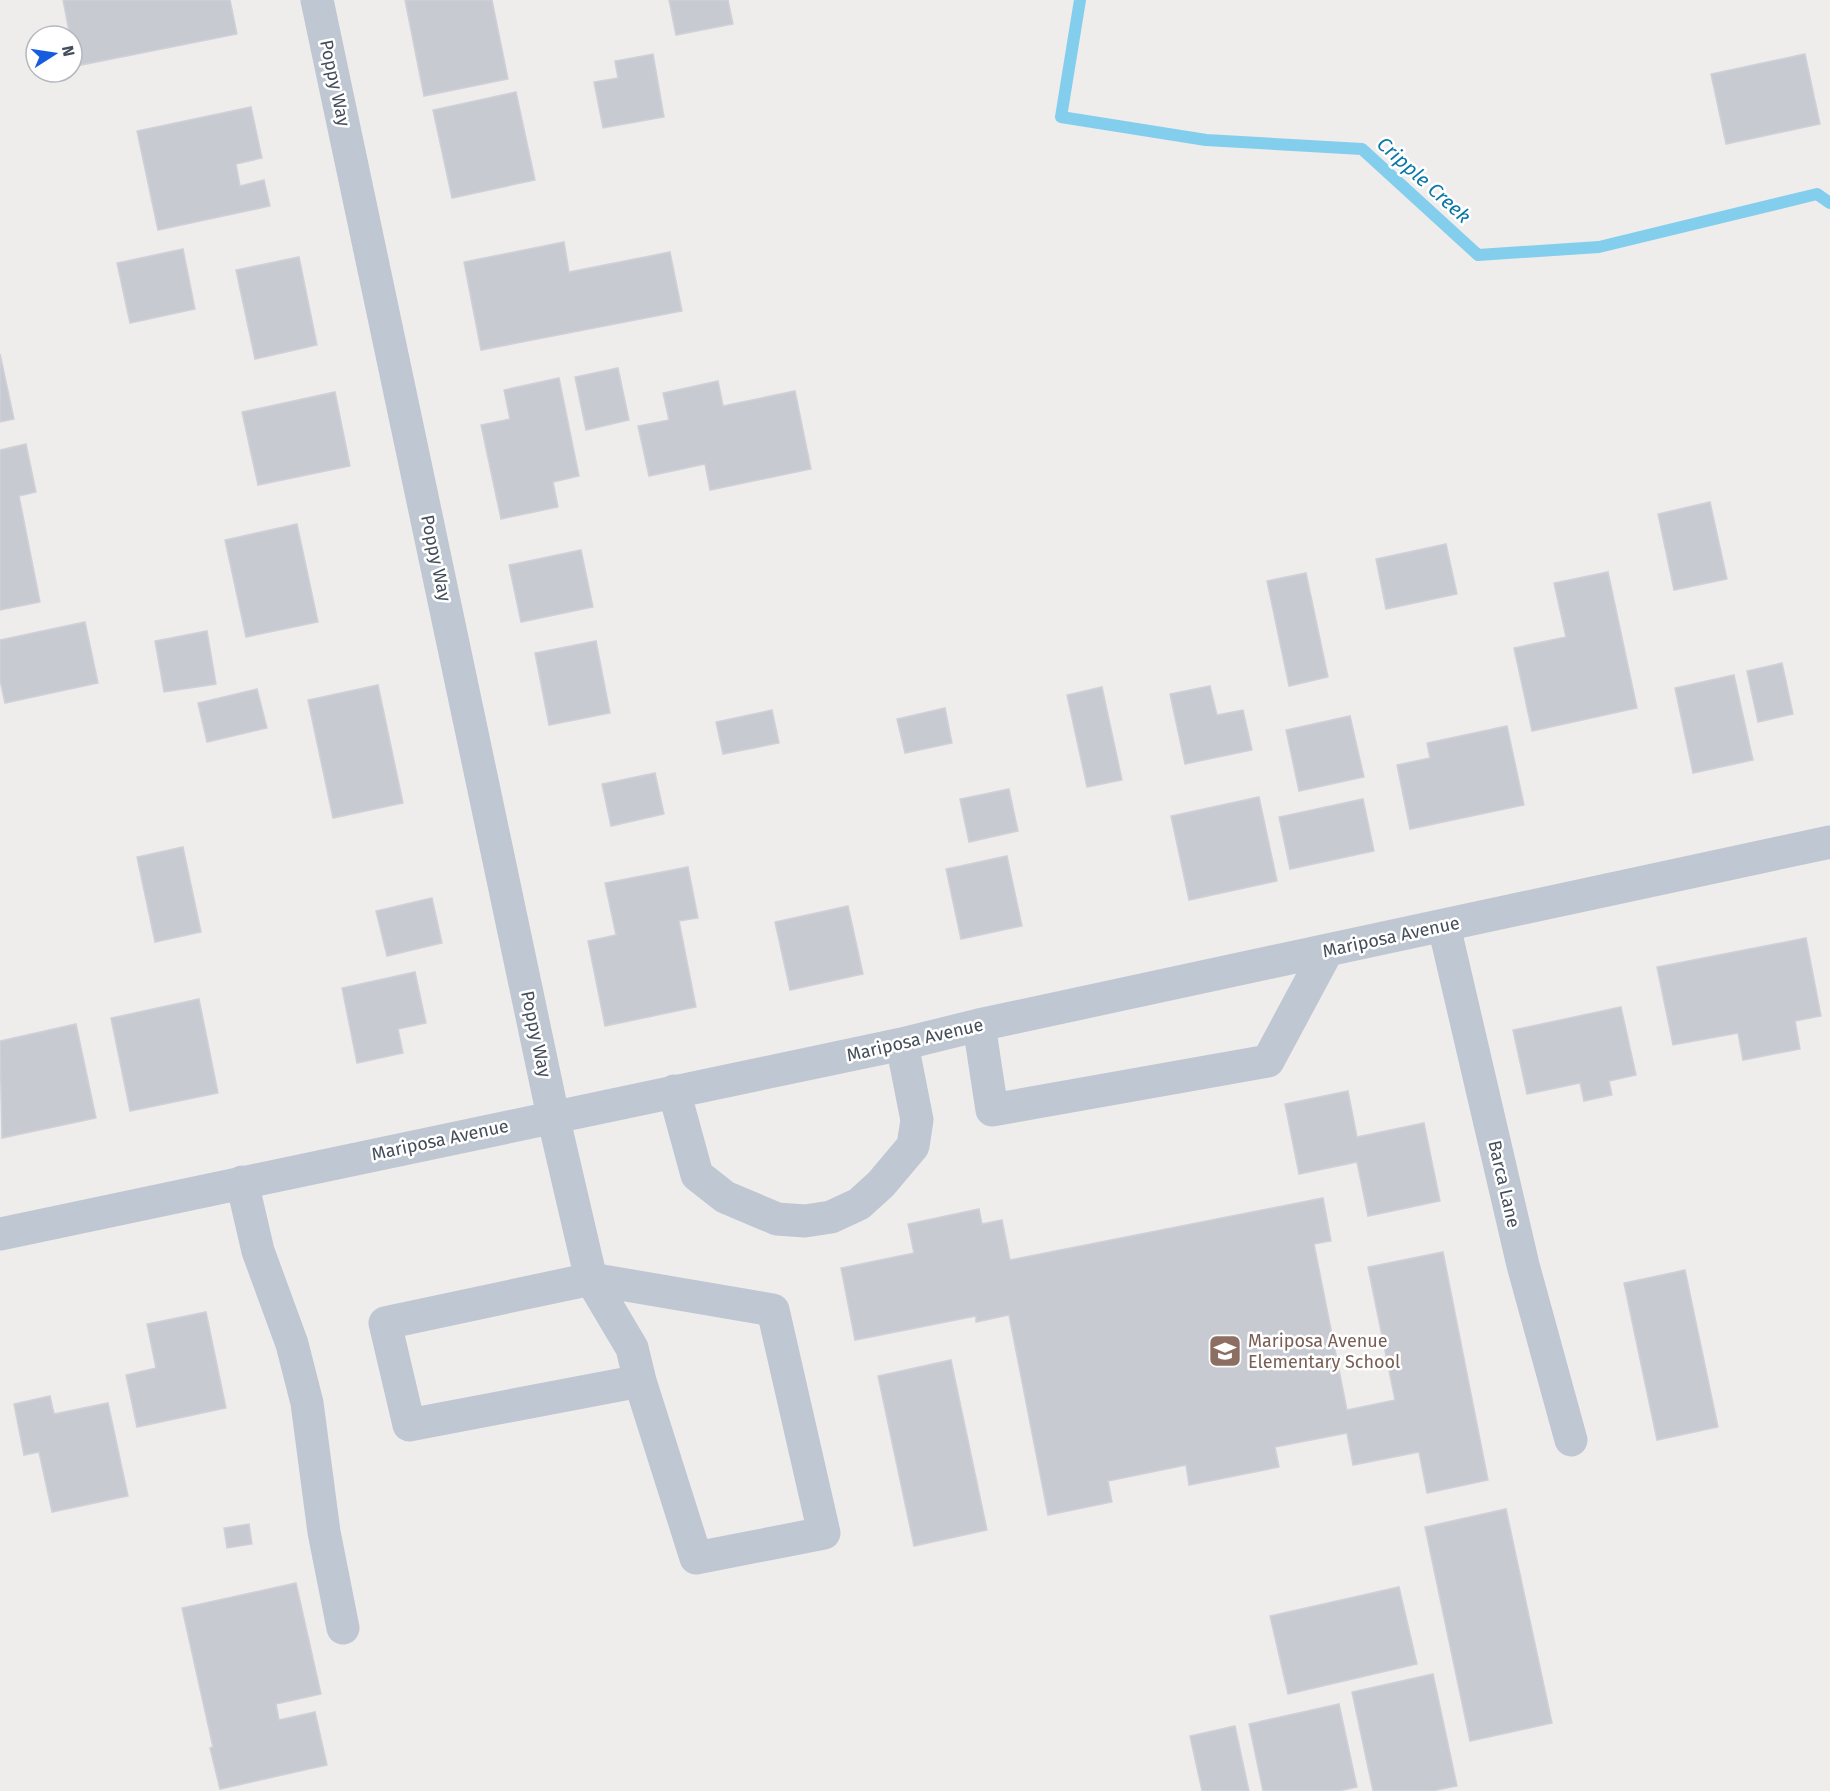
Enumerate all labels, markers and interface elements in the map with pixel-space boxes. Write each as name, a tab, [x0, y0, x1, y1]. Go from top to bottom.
north arrow	[24, 24, 84, 84]
street label: Poppy Way	[315, 38, 355, 129]
text: N	[58, 44, 79, 58]
water label: Cripple Creek	[1372, 132, 1476, 228]
street label: Poppy Way	[416, 513, 456, 604]
street label: Mariposa Avenue	[1320, 912, 1462, 962]
street label: Poppy Way	[516, 989, 556, 1080]
street label: Mariposa Avenue	[845, 1014, 985, 1066]
street label: Mariposa Avenue	[369, 1115, 511, 1165]
street label: Barca Lane	[1483, 1138, 1525, 1230]
place label: Mariposa Avenue Elementary School	[1248, 1330, 1400, 1373]
school or university icon: Mariposa Avenue Elementary School	[1207, 1333, 1243, 1369]

